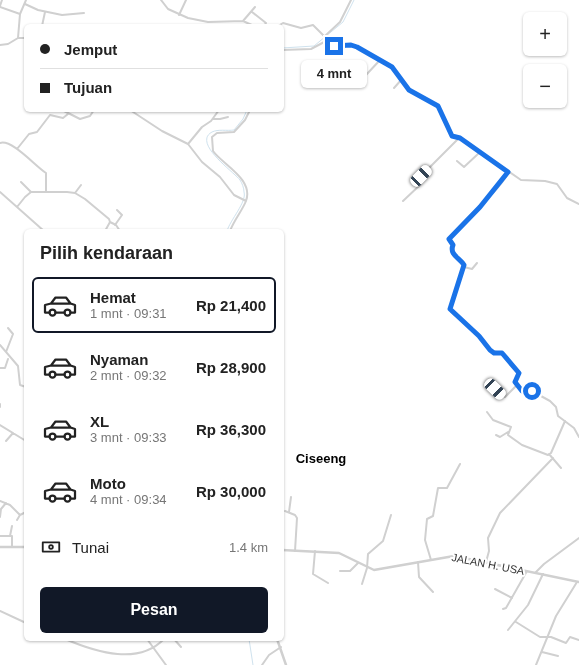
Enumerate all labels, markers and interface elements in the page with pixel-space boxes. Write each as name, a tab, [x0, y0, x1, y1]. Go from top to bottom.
map controls	[523, 12, 567, 108]
button: +	[523, 12, 567, 56]
route end	[325, 37, 343, 55]
text: Jemput	[64, 41, 117, 58]
callout: 4 mnt	[301, 60, 367, 88]
button: −	[523, 64, 567, 108]
text: 4 mnt	[317, 66, 351, 81]
text: Tujuan	[64, 79, 112, 96]
car	[408, 163, 434, 189]
text: Pilih kendaraan	[40, 243, 173, 263]
icon: car	[42, 287, 78, 323]
text: Hemat	[90, 289, 136, 306]
text: Rp 21,400	[196, 297, 266, 314]
text: 1 mnt · 09:31	[90, 306, 167, 321]
icon: car	[42, 349, 78, 385]
text: Nyaman	[90, 351, 148, 368]
text: Rp 28,900	[196, 359, 266, 376]
text: 2 mnt · 09:32	[90, 368, 167, 383]
car	[482, 376, 508, 402]
route start	[523, 382, 541, 400]
icon: car	[42, 411, 78, 447]
text: XL	[90, 413, 109, 430]
text: Rp 36,300	[196, 421, 266, 438]
text: 3 mnt · 09:33	[90, 430, 167, 445]
district label: Ciseeng	[296, 451, 346, 466]
icon: car	[42, 473, 78, 509]
text: Moto	[90, 475, 126, 492]
text: Rp 30,000	[196, 483, 266, 500]
text: 4 mnt · 09:34	[90, 492, 167, 507]
icon: cash	[40, 536, 62, 558]
text: Tunai	[72, 539, 109, 556]
text: 1.4 km	[229, 540, 268, 555]
street label: JALAN H. USA	[451, 551, 526, 577]
button: Pesan	[40, 587, 268, 633]

